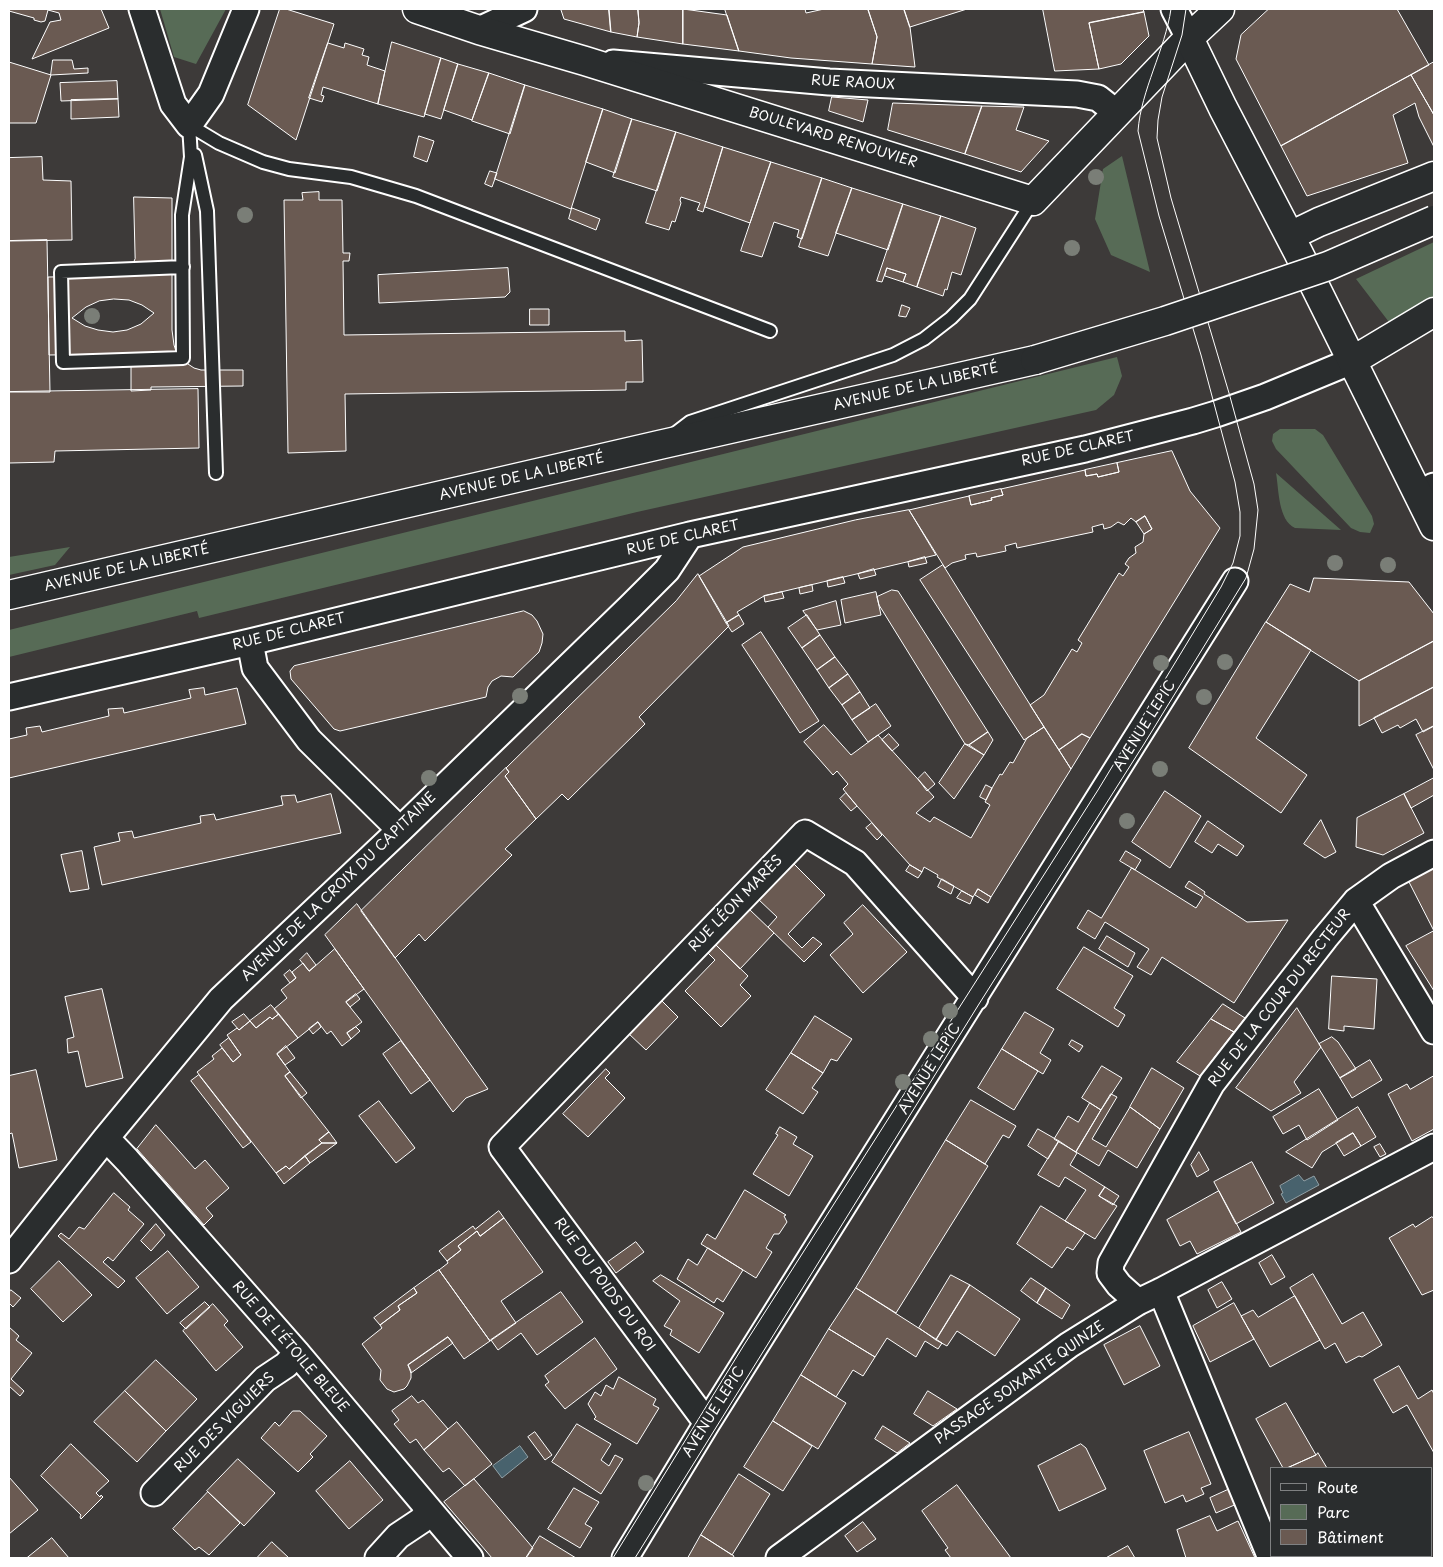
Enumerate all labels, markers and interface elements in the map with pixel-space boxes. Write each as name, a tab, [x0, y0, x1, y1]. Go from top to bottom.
street label: RUE RAOUX	[811, 72, 895, 94]
street label: BOULEVARD RENOUVIER	[747, 104, 919, 172]
street label: AVENUE DE LA LIBERTÉ	[832, 360, 1000, 414]
street label: RUE DE CLARET	[1020, 428, 1136, 470]
street label: AVENUE DE LA LIBERTÉ	[438, 450, 606, 504]
street label: RUE DE CLARET	[625, 517, 741, 559]
street label: AVENUE DE LA LIBERTÉ	[43, 541, 211, 595]
street label: RUE DE CLARET	[231, 610, 347, 654]
street label: AVENUE LEPIC	[1110, 678, 1180, 774]
street label: AVENUE DE LA CROIX DU CAPITAINE	[238, 789, 440, 985]
street label: RUE LÉON MARÈS	[686, 852, 786, 956]
street label: RUE DE LA COUR DU RECTEUR	[1205, 906, 1355, 1090]
street label: AVENUE LEPIC	[895, 1021, 965, 1117]
street label: RUE DU POIDS DU ROI	[550, 1215, 658, 1355]
street label: RUE DE L'ÉTOILE BLEUE	[228, 1278, 352, 1416]
street label: PASSAGE SOIXANTE QUINZE	[932, 1318, 1108, 1448]
street label: AVENUE LEPIC	[679, 1364, 749, 1460]
street label: RUE DES VIGUIERS	[171, 1369, 279, 1477]
legend	[1270, 1467, 1433, 1557]
text: Route	[1317, 1475, 1358, 1498]
text: Parc	[1317, 1500, 1350, 1523]
text: Bâtiment	[1317, 1525, 1384, 1548]

